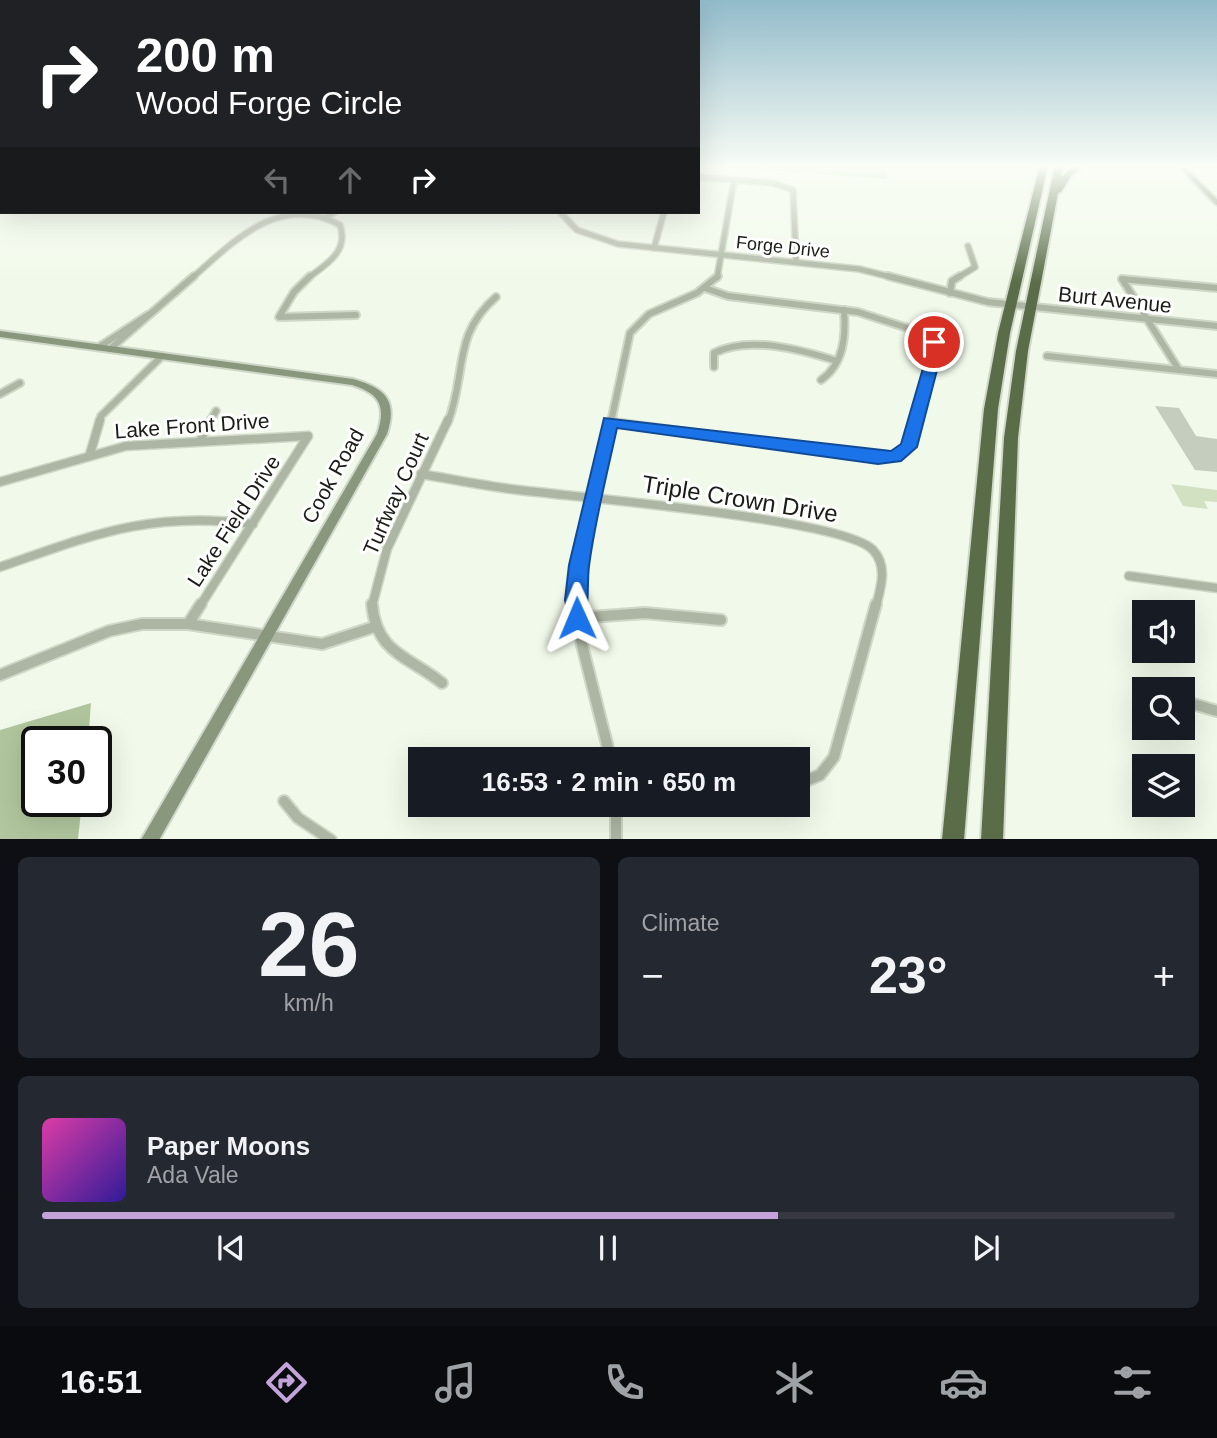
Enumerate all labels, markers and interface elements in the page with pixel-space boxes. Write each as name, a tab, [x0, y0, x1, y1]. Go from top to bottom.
icon: right	[21, 28, 112, 119]
text: 200 m	[136, 28, 275, 82]
text: Wood Forge Circle	[136, 85, 402, 121]
icon: left	[258, 161, 296, 199]
icon: ahead	[331, 161, 369, 199]
icon: right	[404, 161, 442, 199]
street label: Forge Drive	[735, 232, 831, 262]
street label: Burt Avenue	[1057, 282, 1173, 317]
pin	[904, 312, 964, 372]
icon: arrive	[915, 323, 953, 361]
street label: Lake Front Drive	[114, 409, 270, 442]
street label: Cook Road	[297, 424, 368, 527]
street label: Turfway Court	[358, 429, 433, 558]
street label: Lake Field Drive	[183, 451, 285, 591]
street label: Triple Crown Drive	[640, 470, 840, 527]
position arrow	[540, 581, 614, 655]
map controls	[1132, 600, 1195, 817]
button: sound	[1132, 600, 1195, 663]
button: search	[1132, 677, 1195, 740]
speed limit sign: 30	[21, 726, 112, 817]
button: layers	[1132, 754, 1195, 817]
text: 16:53 · 2 min · 650 m	[482, 767, 736, 797]
text: 26	[258, 894, 359, 995]
text: Climate	[642, 910, 719, 936]
text: 23°	[869, 946, 948, 1004]
text: −	[642, 955, 664, 997]
text: +	[1153, 955, 1175, 997]
text: km/h	[284, 990, 334, 1016]
text: Paper Moons	[147, 1131, 310, 1161]
text: Ada Vale	[147, 1162, 239, 1188]
icon: previous	[212, 1229, 250, 1267]
icon: pause	[589, 1229, 627, 1267]
icon: next	[967, 1229, 1005, 1267]
icon: directions	[262, 1358, 311, 1407]
icon: music	[431, 1358, 480, 1407]
icon: phone	[600, 1358, 649, 1407]
icon: climate	[770, 1358, 819, 1407]
icon: car	[939, 1358, 988, 1407]
icon: filters	[1108, 1358, 1157, 1407]
text: 16:51	[60, 1364, 142, 1400]

